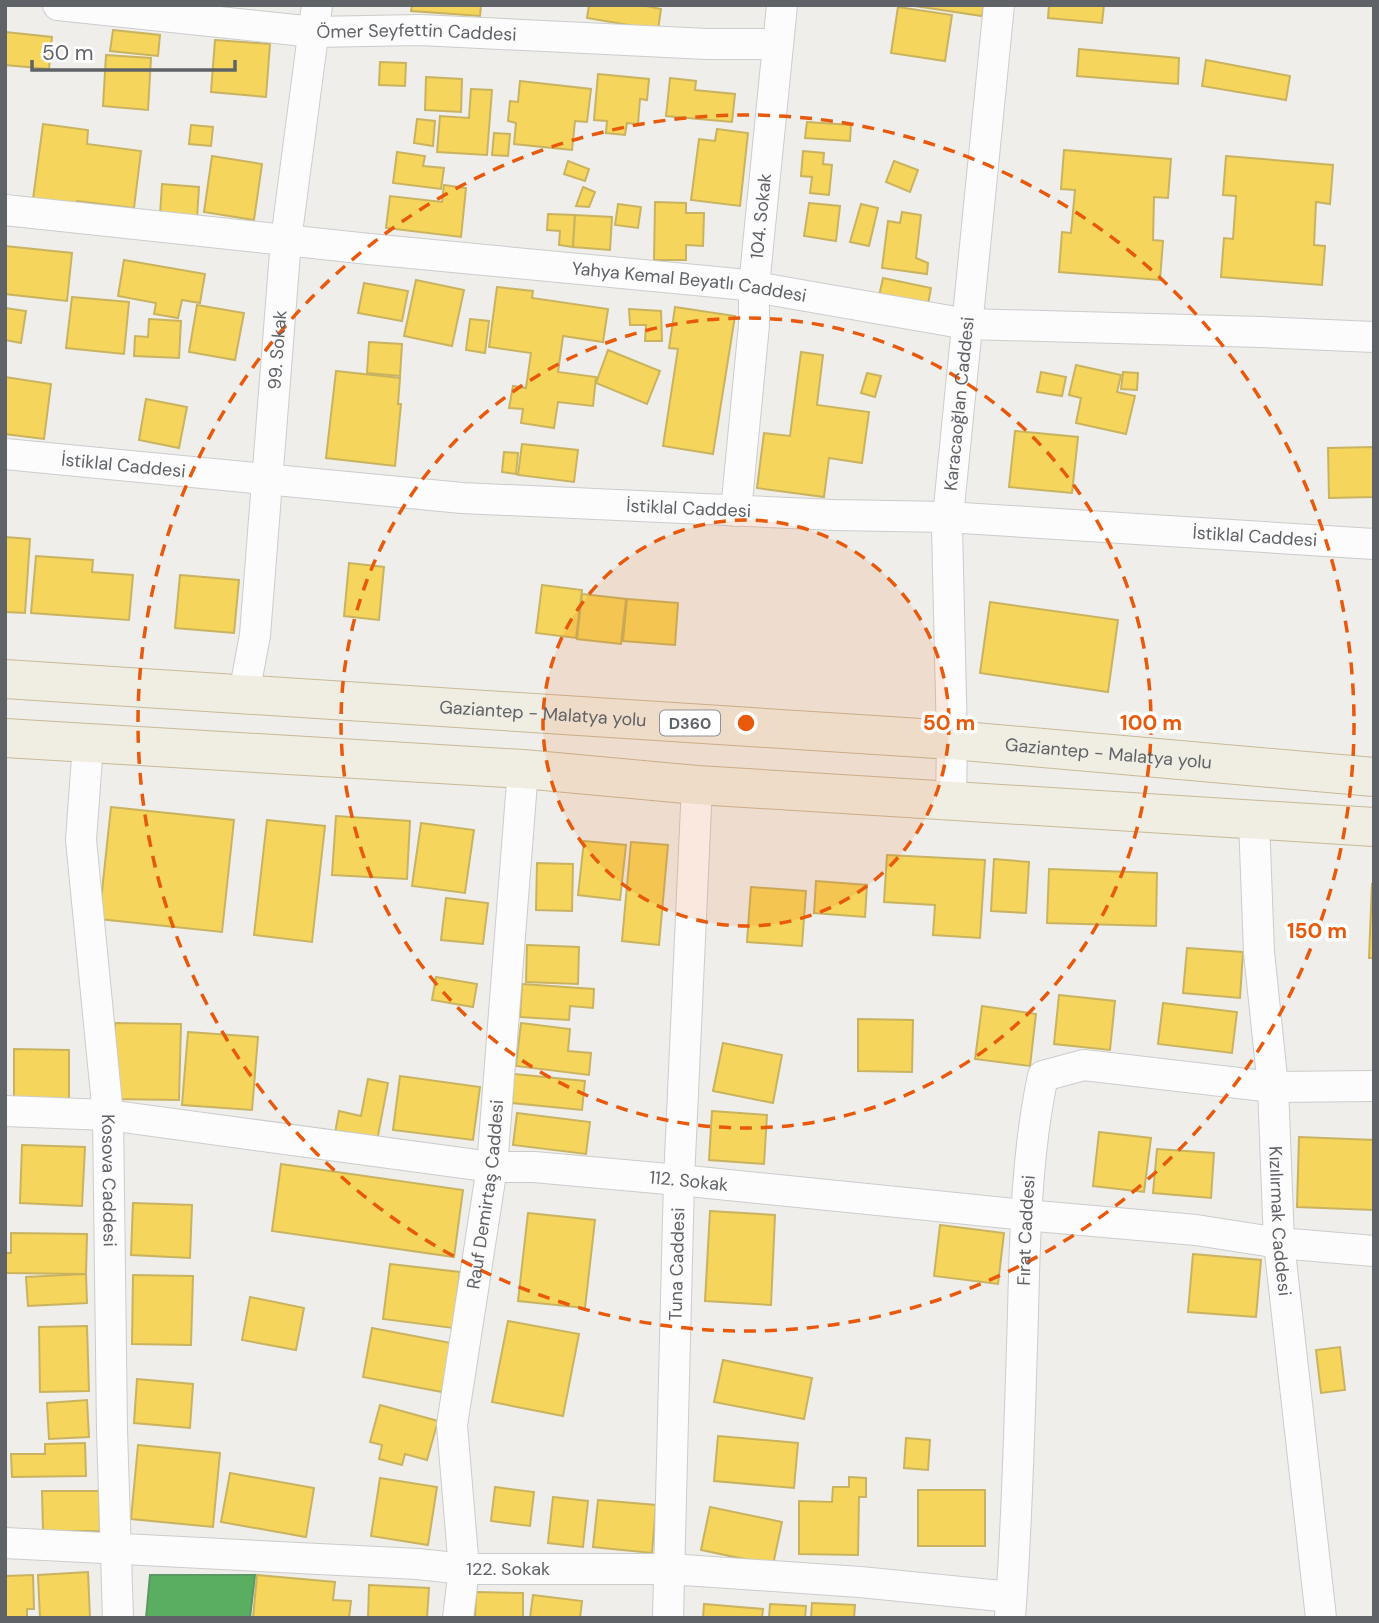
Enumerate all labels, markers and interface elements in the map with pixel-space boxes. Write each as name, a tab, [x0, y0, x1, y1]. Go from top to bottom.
street label: Ömer Seyfettin Caddesi	[316, 18, 517, 47]
scale bar	[32, 28, 234, 72]
text: 50 m	[42, 39, 93, 67]
street label: 104. Sokak	[745, 172, 777, 260]
street label: Yahya Kemal Beyatlı Caddesi	[571, 256, 808, 308]
street label: 99. Sokak	[262, 309, 292, 390]
street label: Karacaoğlan Caddesi	[939, 316, 980, 492]
street label: İstiklal Caddesi	[60, 447, 187, 483]
street label: İstiklal Caddesi	[626, 494, 752, 523]
street label: İstiklal Caddesi	[1192, 521, 1318, 552]
street label: Gaziantep - Malatya yolu	[439, 695, 647, 732]
text: 50 m	[923, 709, 975, 737]
text: 100 m	[1120, 709, 1182, 737]
road number: D360	[660, 710, 720, 736]
centre of rings	[734, 711, 758, 735]
street label: Gaziantep - Malatya yolu	[1004, 733, 1213, 775]
text: 150 m	[1287, 917, 1347, 945]
street label: Rauf Demirtaş Caddesi	[461, 1099, 509, 1291]
street label: Kosova Caddesi	[96, 1114, 122, 1247]
street label: Kızılırmak Caddesi	[1263, 1146, 1297, 1297]
street label: 112. Sokak	[648, 1165, 729, 1197]
street label: Fırat Caddesi	[1012, 1174, 1041, 1286]
street label: Tuna Caddesi	[663, 1207, 690, 1321]
street label: 122. Sokak	[466, 1557, 550, 1581]

